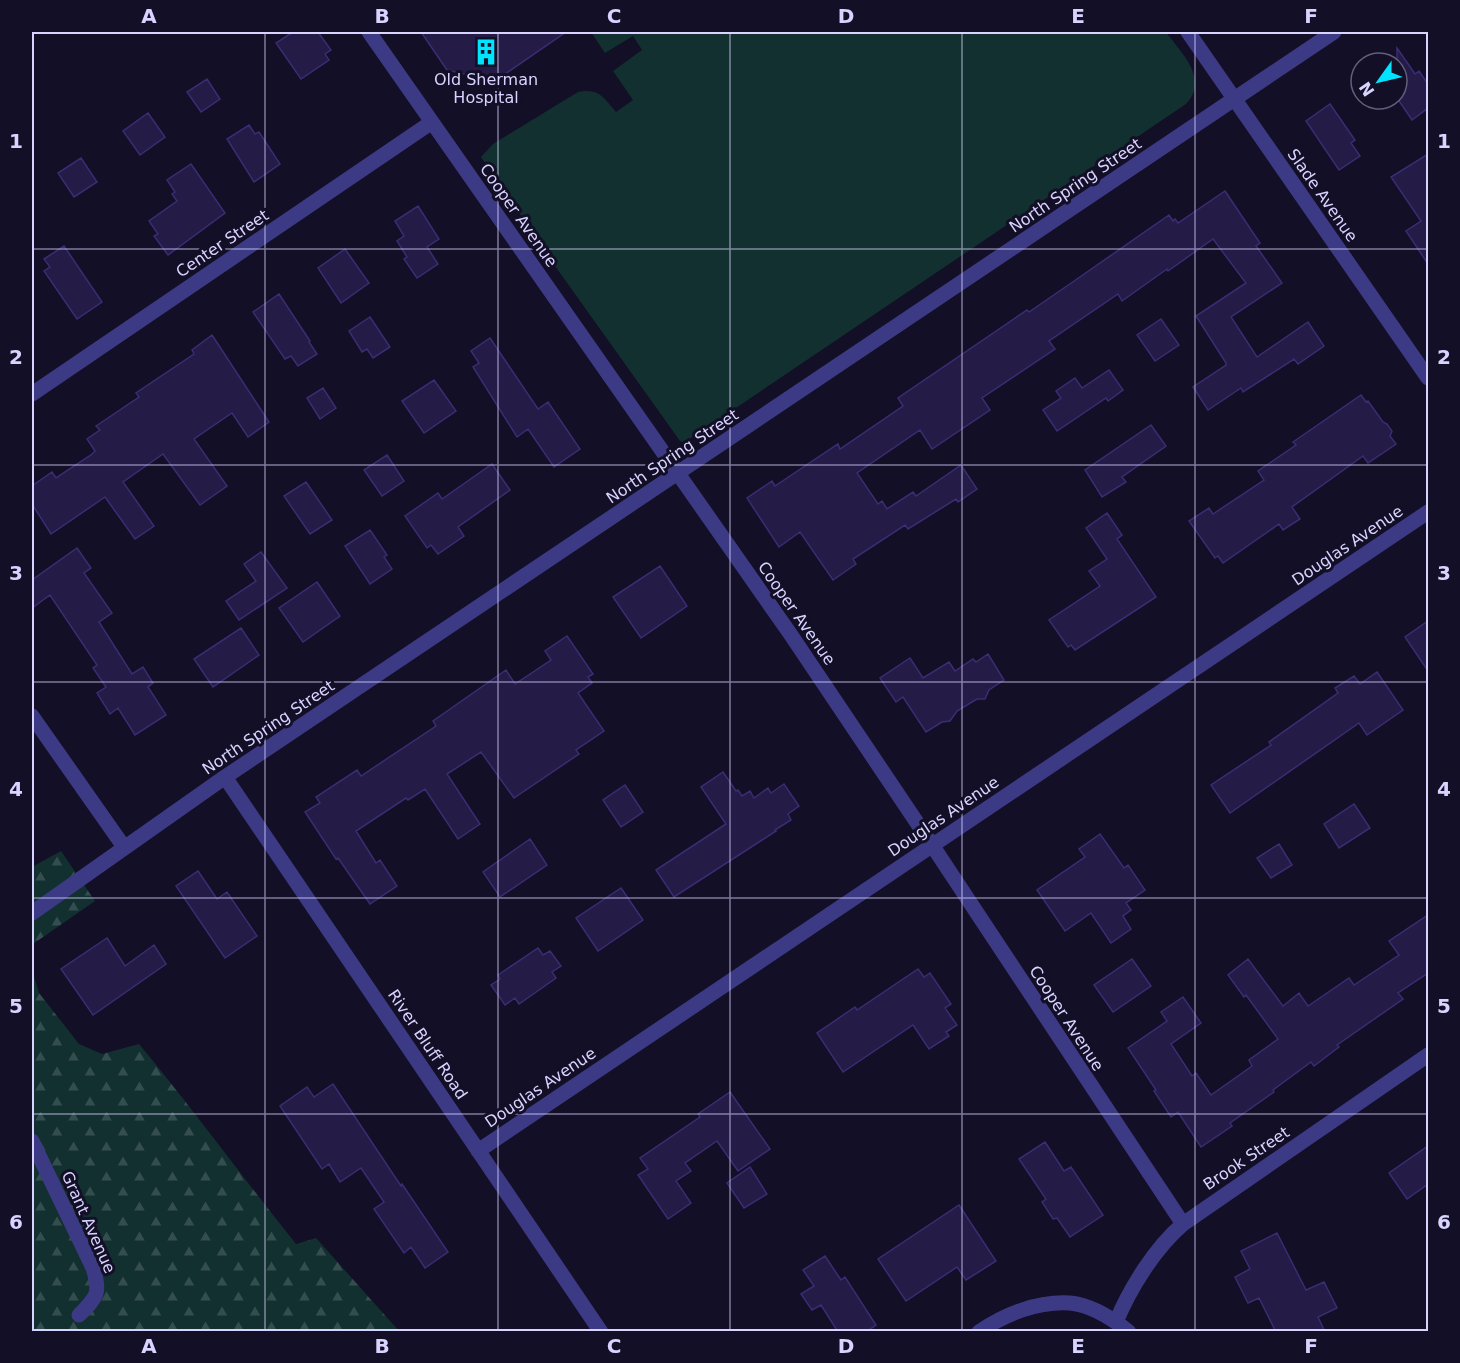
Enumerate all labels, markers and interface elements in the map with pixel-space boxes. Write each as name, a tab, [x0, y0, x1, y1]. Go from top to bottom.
text: A	[141, 4, 157, 28]
text: B	[374, 4, 390, 28]
text: C	[607, 4, 621, 28]
text: D	[838, 4, 854, 28]
text: E	[1071, 4, 1085, 28]
text: F	[1304, 4, 1318, 28]
building icon: Old Sherman Hospital	[471, 37, 501, 67]
north arrow	[1349, 51, 1409, 111]
place label: Old Sherman Hospital	[434, 70, 538, 107]
text: N	[1355, 78, 1379, 100]
text: 1	[9, 129, 23, 153]
text: 1	[1437, 129, 1451, 153]
street label: North Spring Street	[1006, 134, 1145, 237]
street label: Slade Avenue	[1284, 145, 1362, 245]
street label: Cooper Avenue	[476, 160, 561, 271]
street label: Center Street	[172, 205, 272, 281]
text: 2	[9, 345, 23, 369]
text: 2	[1437, 345, 1451, 369]
street label: North Spring Street	[603, 405, 742, 508]
street label: Douglas Avenue	[1288, 501, 1406, 590]
street label: Cooper Avenue	[754, 558, 839, 669]
text: 3	[9, 561, 23, 585]
text: 3	[1437, 561, 1451, 585]
street label: North Spring Street	[199, 676, 338, 779]
street label: Douglas Avenue	[884, 772, 1002, 861]
text: 4	[9, 777, 23, 801]
text: 4	[1437, 777, 1451, 801]
street label: Cooper Avenue	[1025, 962, 1108, 1075]
street label: River Bluff Road	[384, 986, 471, 1103]
text: 5	[9, 994, 23, 1018]
text: 5	[1437, 994, 1451, 1018]
street label: Douglas Avenue	[481, 1043, 599, 1132]
street label: Brook Street	[1200, 1123, 1293, 1194]
street label: Grant Avenue	[58, 1168, 120, 1276]
text: 6	[9, 1210, 23, 1234]
text: 6	[1437, 1210, 1451, 1234]
text: A	[141, 1334, 157, 1358]
text: B	[374, 1334, 390, 1358]
text: C	[607, 1334, 621, 1358]
text: D	[838, 1334, 854, 1358]
text: E	[1071, 1334, 1085, 1358]
text: F	[1304, 1334, 1318, 1358]

